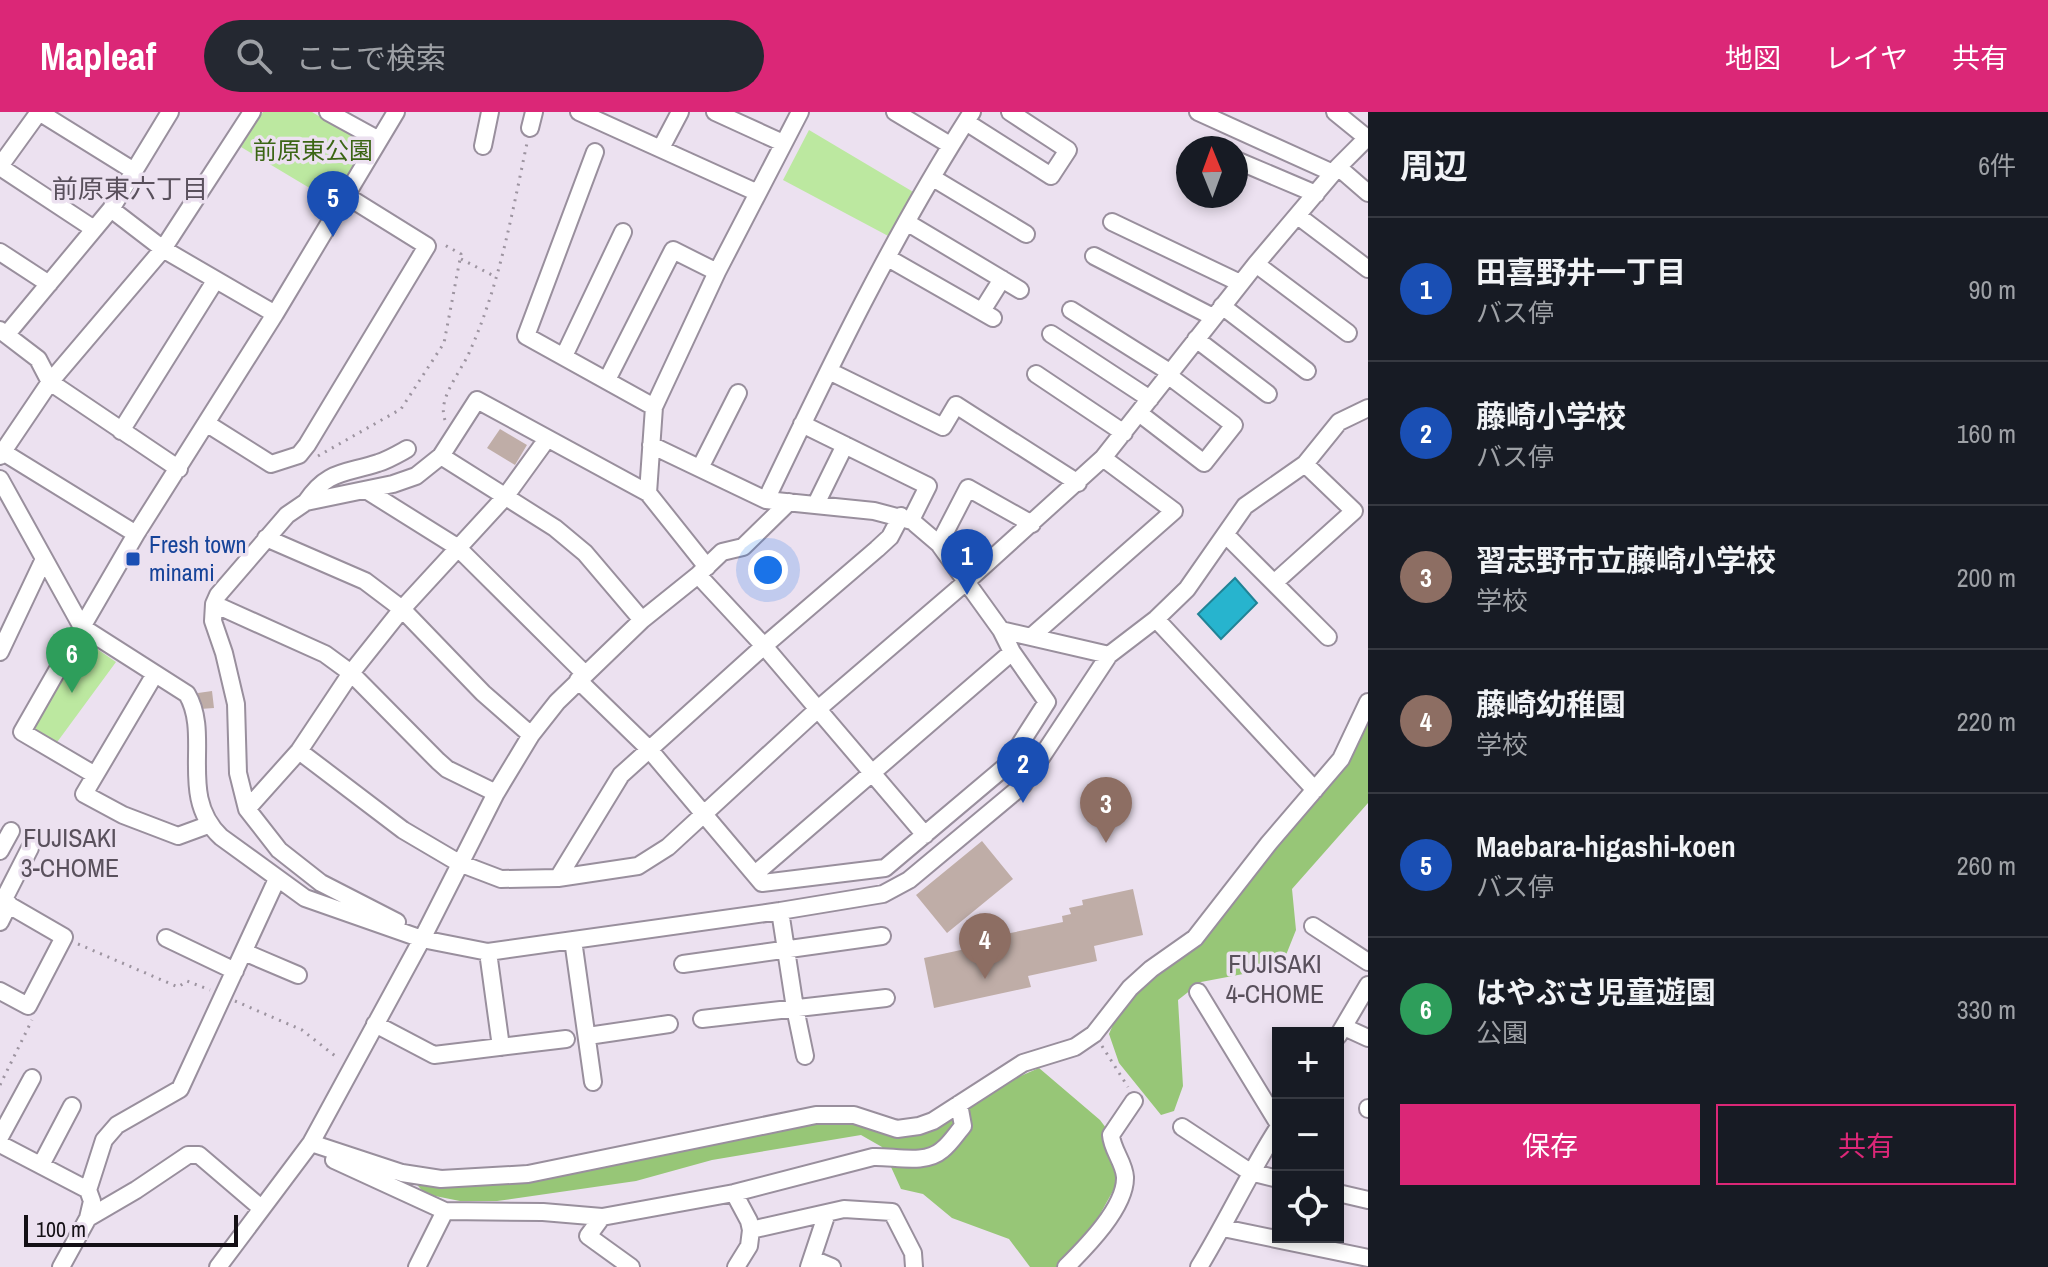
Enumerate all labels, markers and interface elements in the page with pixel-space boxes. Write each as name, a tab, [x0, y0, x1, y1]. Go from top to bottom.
search box	[204, 20, 764, 92]
text: Mapleaf	[40, 31, 156, 82]
icon: search	[232, 34, 276, 78]
text: ここで検索	[296, 38, 446, 78]
text: 地図	[1725, 39, 1781, 77]
text: レイヤ	[1825, 39, 1908, 77]
text: 共有	[1952, 39, 2008, 77]
park label: 前原東公園	[253, 134, 373, 166]
north arrow	[1176, 136, 1248, 208]
text: 周辺	[1400, 143, 1468, 189]
text: 6件	[1978, 148, 2016, 183]
district label: 前原東六丁目	[52, 171, 208, 206]
pin: 5	[307, 171, 359, 237]
text: 田喜野井一丁目	[1476, 252, 1686, 292]
text: 1	[1420, 272, 1432, 307]
text: 90 m	[1969, 272, 2016, 307]
text: バス停	[1476, 295, 1554, 330]
text: 藤崎小学校	[1476, 396, 1626, 436]
text: 2	[1420, 416, 1432, 451]
text: 160 m	[1957, 416, 2016, 451]
text: バス停	[1476, 439, 1554, 474]
place label: Fresh town minami	[149, 528, 246, 588]
pin: 1	[941, 529, 993, 595]
text: 習志野市立藤崎小学校	[1476, 540, 1776, 580]
marker: Fresh town minami	[124, 550, 142, 568]
your location	[748, 550, 788, 590]
text: 3	[1420, 560, 1432, 595]
text: 200 m	[1957, 560, 2016, 595]
text: 学校	[1476, 583, 1528, 618]
pin: 6	[46, 627, 98, 693]
text: 藤崎幼稚園	[1476, 684, 1626, 724]
text: 4	[1420, 704, 1432, 739]
text: 220 m	[1957, 704, 2016, 739]
text: 学校	[1476, 727, 1528, 762]
pin: 2	[997, 737, 1049, 803]
pin: 3	[1080, 777, 1132, 843]
district label: FUJISAKI 3-CHOME	[21, 820, 119, 885]
text: Maebara-higashi-koen	[1476, 826, 1736, 866]
text: 5	[1420, 848, 1432, 883]
text: 260 m	[1957, 848, 2016, 883]
text: バス停	[1476, 869, 1554, 904]
pin: 4	[959, 913, 1011, 979]
district label: FUJISAKI 4-CHOME	[1226, 946, 1324, 1011]
text: はやぶさ児童遊園	[1476, 972, 1716, 1012]
text: 6	[1420, 992, 1432, 1027]
text: 330 m	[1957, 992, 2016, 1027]
text: 公園	[1476, 1015, 1528, 1050]
map controls	[1272, 1027, 1344, 1243]
button: +	[1272, 1027, 1344, 1099]
button: −	[1272, 1099, 1344, 1171]
button: 保存	[1400, 1104, 1700, 1185]
button: 共有	[1716, 1104, 2016, 1185]
button: locate	[1272, 1171, 1344, 1243]
scale bar	[24, 1211, 238, 1247]
text: 100 m	[36, 1214, 86, 1244]

